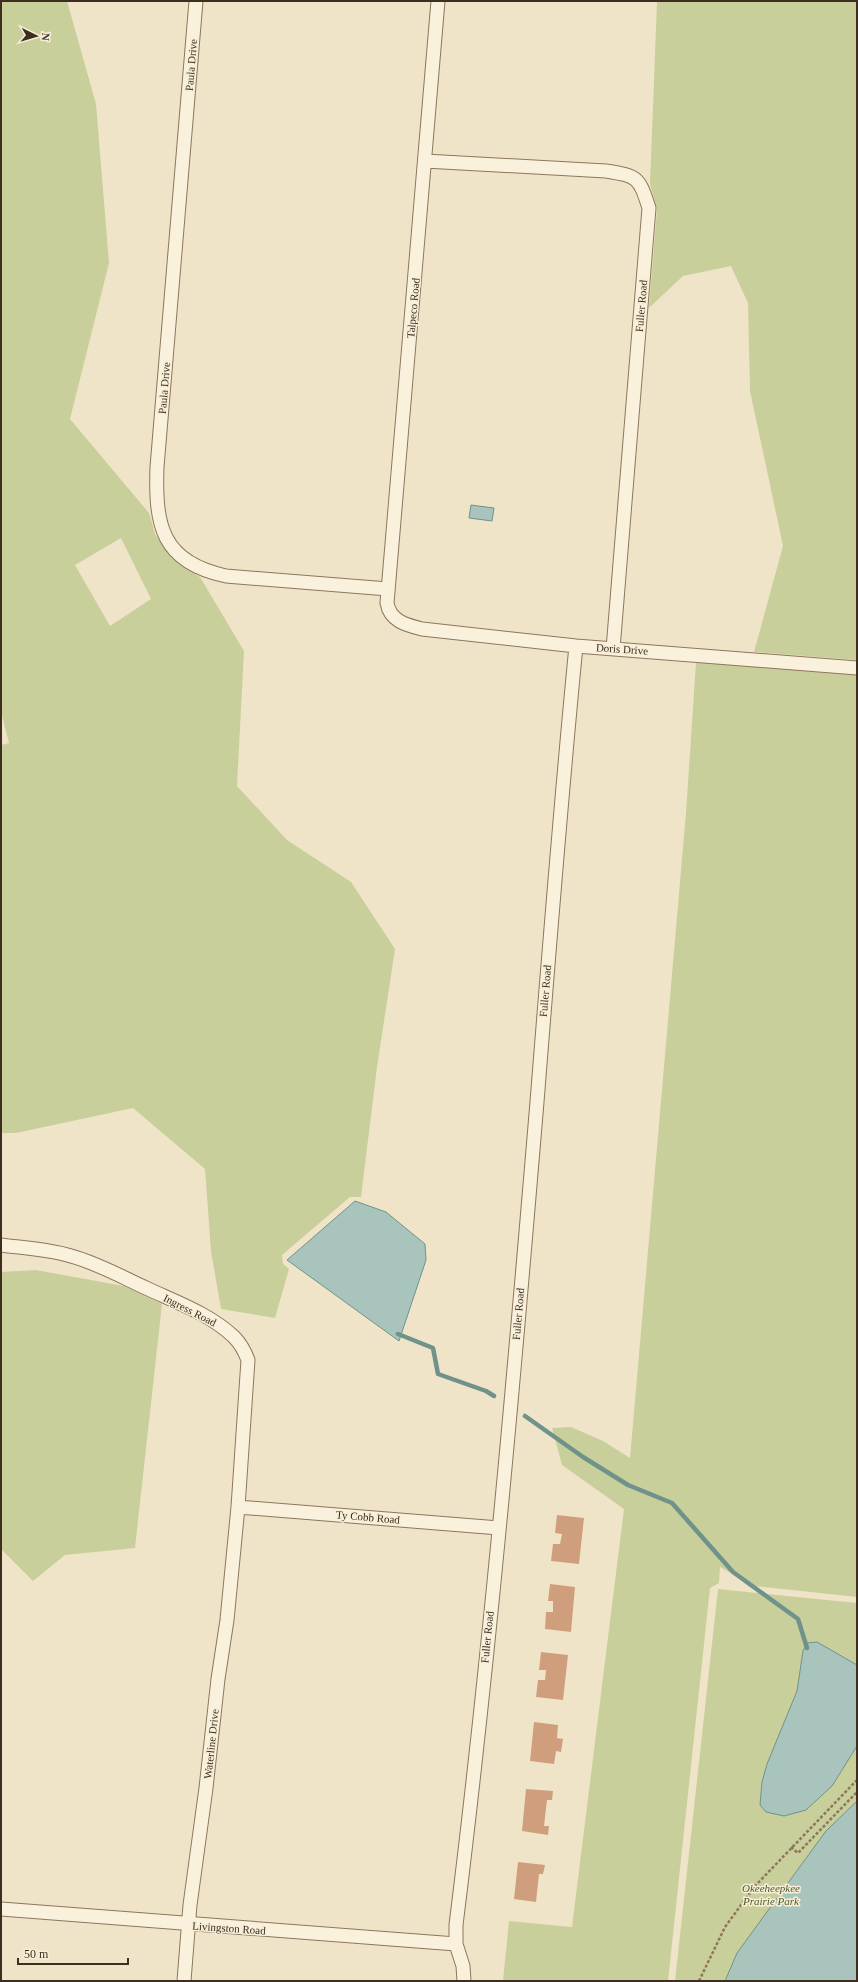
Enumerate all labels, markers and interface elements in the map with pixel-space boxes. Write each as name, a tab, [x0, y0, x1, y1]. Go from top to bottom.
north arrow	[16, 16, 56, 56]
text: N	[40, 32, 52, 41]
street label: Paula Drive	[183, 38, 199, 92]
street label: Talpeco Road	[404, 277, 422, 339]
street label: Fuller Road	[633, 279, 649, 333]
street label: Paula Drive	[156, 361, 172, 415]
street label: Doris Drive	[596, 641, 649, 657]
street label: Fuller Road	[537, 964, 553, 1018]
street label: Fuller Road	[510, 1287, 526, 1341]
street label: Ingress Road	[162, 1292, 219, 1329]
street label: Ty Cobb Road	[336, 1508, 401, 1526]
street label: Fuller Road	[478, 1610, 496, 1664]
street label: Waterline Drive	[201, 1708, 221, 1780]
park label: Okeeheepkee Prairie Park	[742, 1882, 800, 1907]
street label: Livingston Road	[192, 1919, 267, 1937]
scale bar	[18, 1940, 128, 1966]
text: 50 m	[24, 1947, 49, 1961]

